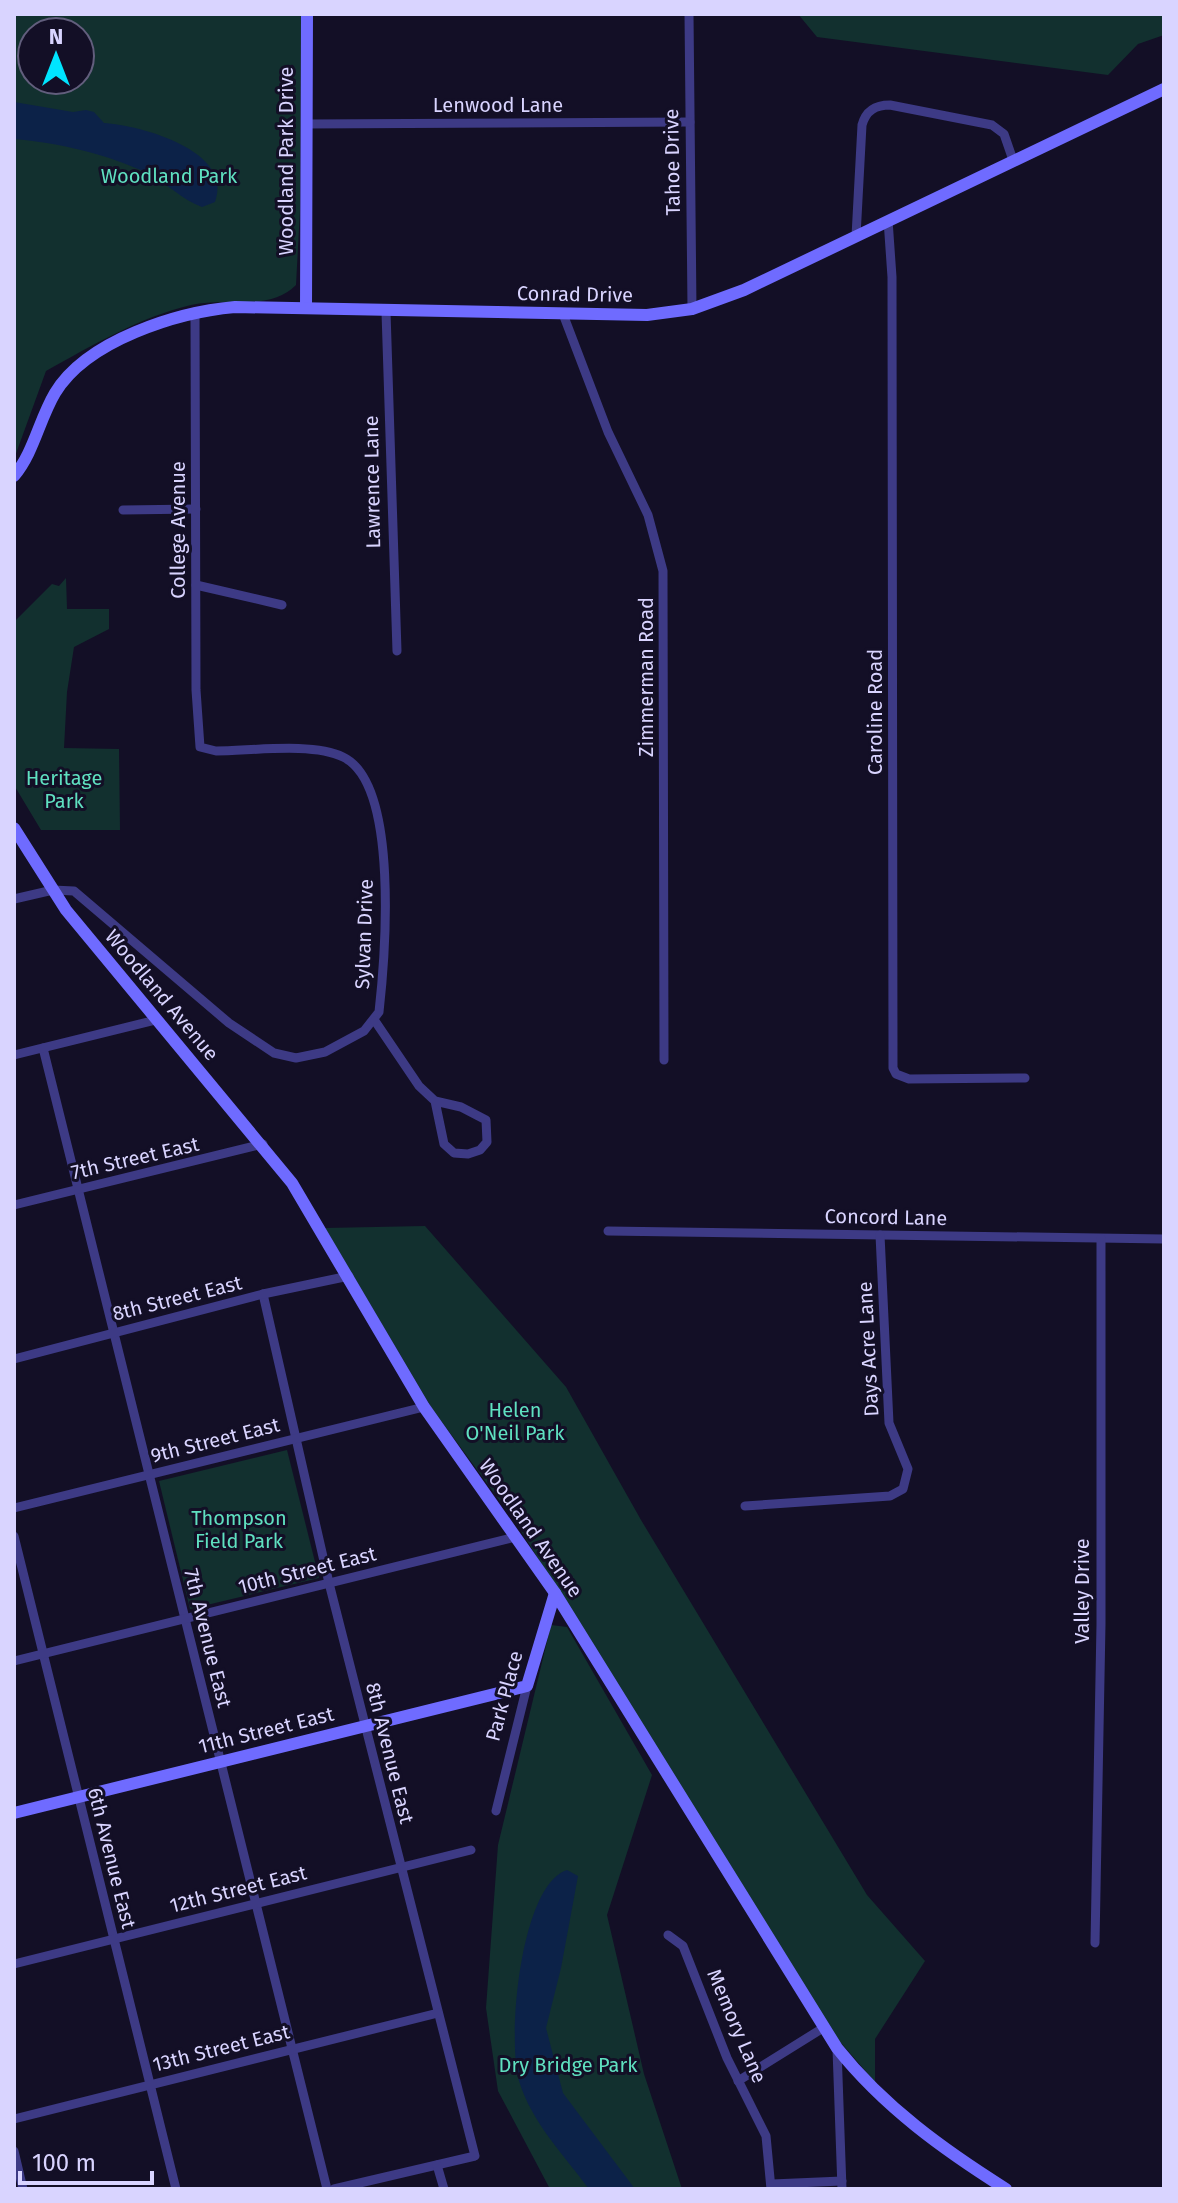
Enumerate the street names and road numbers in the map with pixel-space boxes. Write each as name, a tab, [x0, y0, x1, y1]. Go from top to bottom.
street label: Woodland Park Drive	[274, 67, 298, 255]
street label: Lenwood Lane	[433, 93, 563, 117]
street label: Tahoe Drive	[659, 108, 685, 216]
street label: Conrad Drive	[517, 281, 633, 307]
street label: Lawrence Lane	[359, 415, 385, 549]
street label: College Avenue	[166, 461, 190, 599]
street label: Zimmerman Road	[634, 597, 658, 757]
street label: Caroline Road	[863, 649, 887, 775]
street label: Sylvan Drive	[350, 878, 378, 990]
street label: Woodland Avenue	[100, 925, 224, 1065]
street label: 7th Street East	[69, 1131, 202, 1184]
street label: Concord Lane	[824, 1204, 948, 1230]
street label: 8th Street East	[110, 1270, 245, 1326]
street label: Days Acre Lane	[852, 1281, 884, 1417]
street label: 9th Street East	[148, 1412, 283, 1468]
street label: Woodland Avenue	[474, 1454, 588, 1602]
street label: Valley Drive	[1070, 1538, 1094, 1644]
street label: 10th Street East	[236, 1541, 379, 1599]
street label: 7th Avenue East	[179, 1566, 237, 1711]
street label: Park Place	[480, 1648, 528, 1744]
street label: 8th Avenue East	[361, 1680, 419, 1827]
street label: 11th Street East	[196, 1701, 337, 1758]
street label: 6th Avenue East	[83, 1785, 141, 1932]
street label: 12th Street East	[167, 1860, 310, 1918]
street label: Memory Lane	[702, 1965, 772, 2087]
street label: 13th Street East	[150, 2019, 293, 2077]

